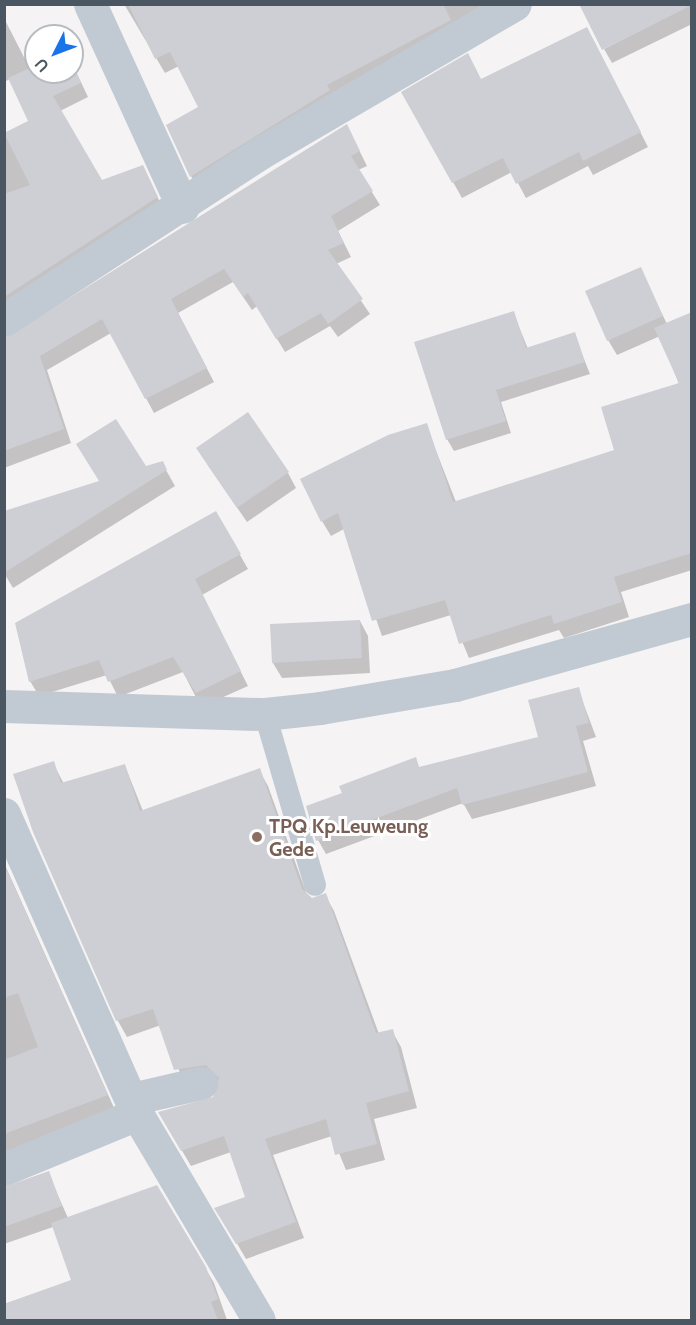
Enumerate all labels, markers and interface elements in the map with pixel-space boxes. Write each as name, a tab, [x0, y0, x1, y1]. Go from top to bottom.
north arrow	[24, 24, 84, 84]
text: U	[31, 54, 53, 76]
place label: TPQ Kp.Leuweung Gede	[269, 814, 428, 861]
marker: TPQ Kp.Leuweung Gede	[250, 830, 264, 844]

